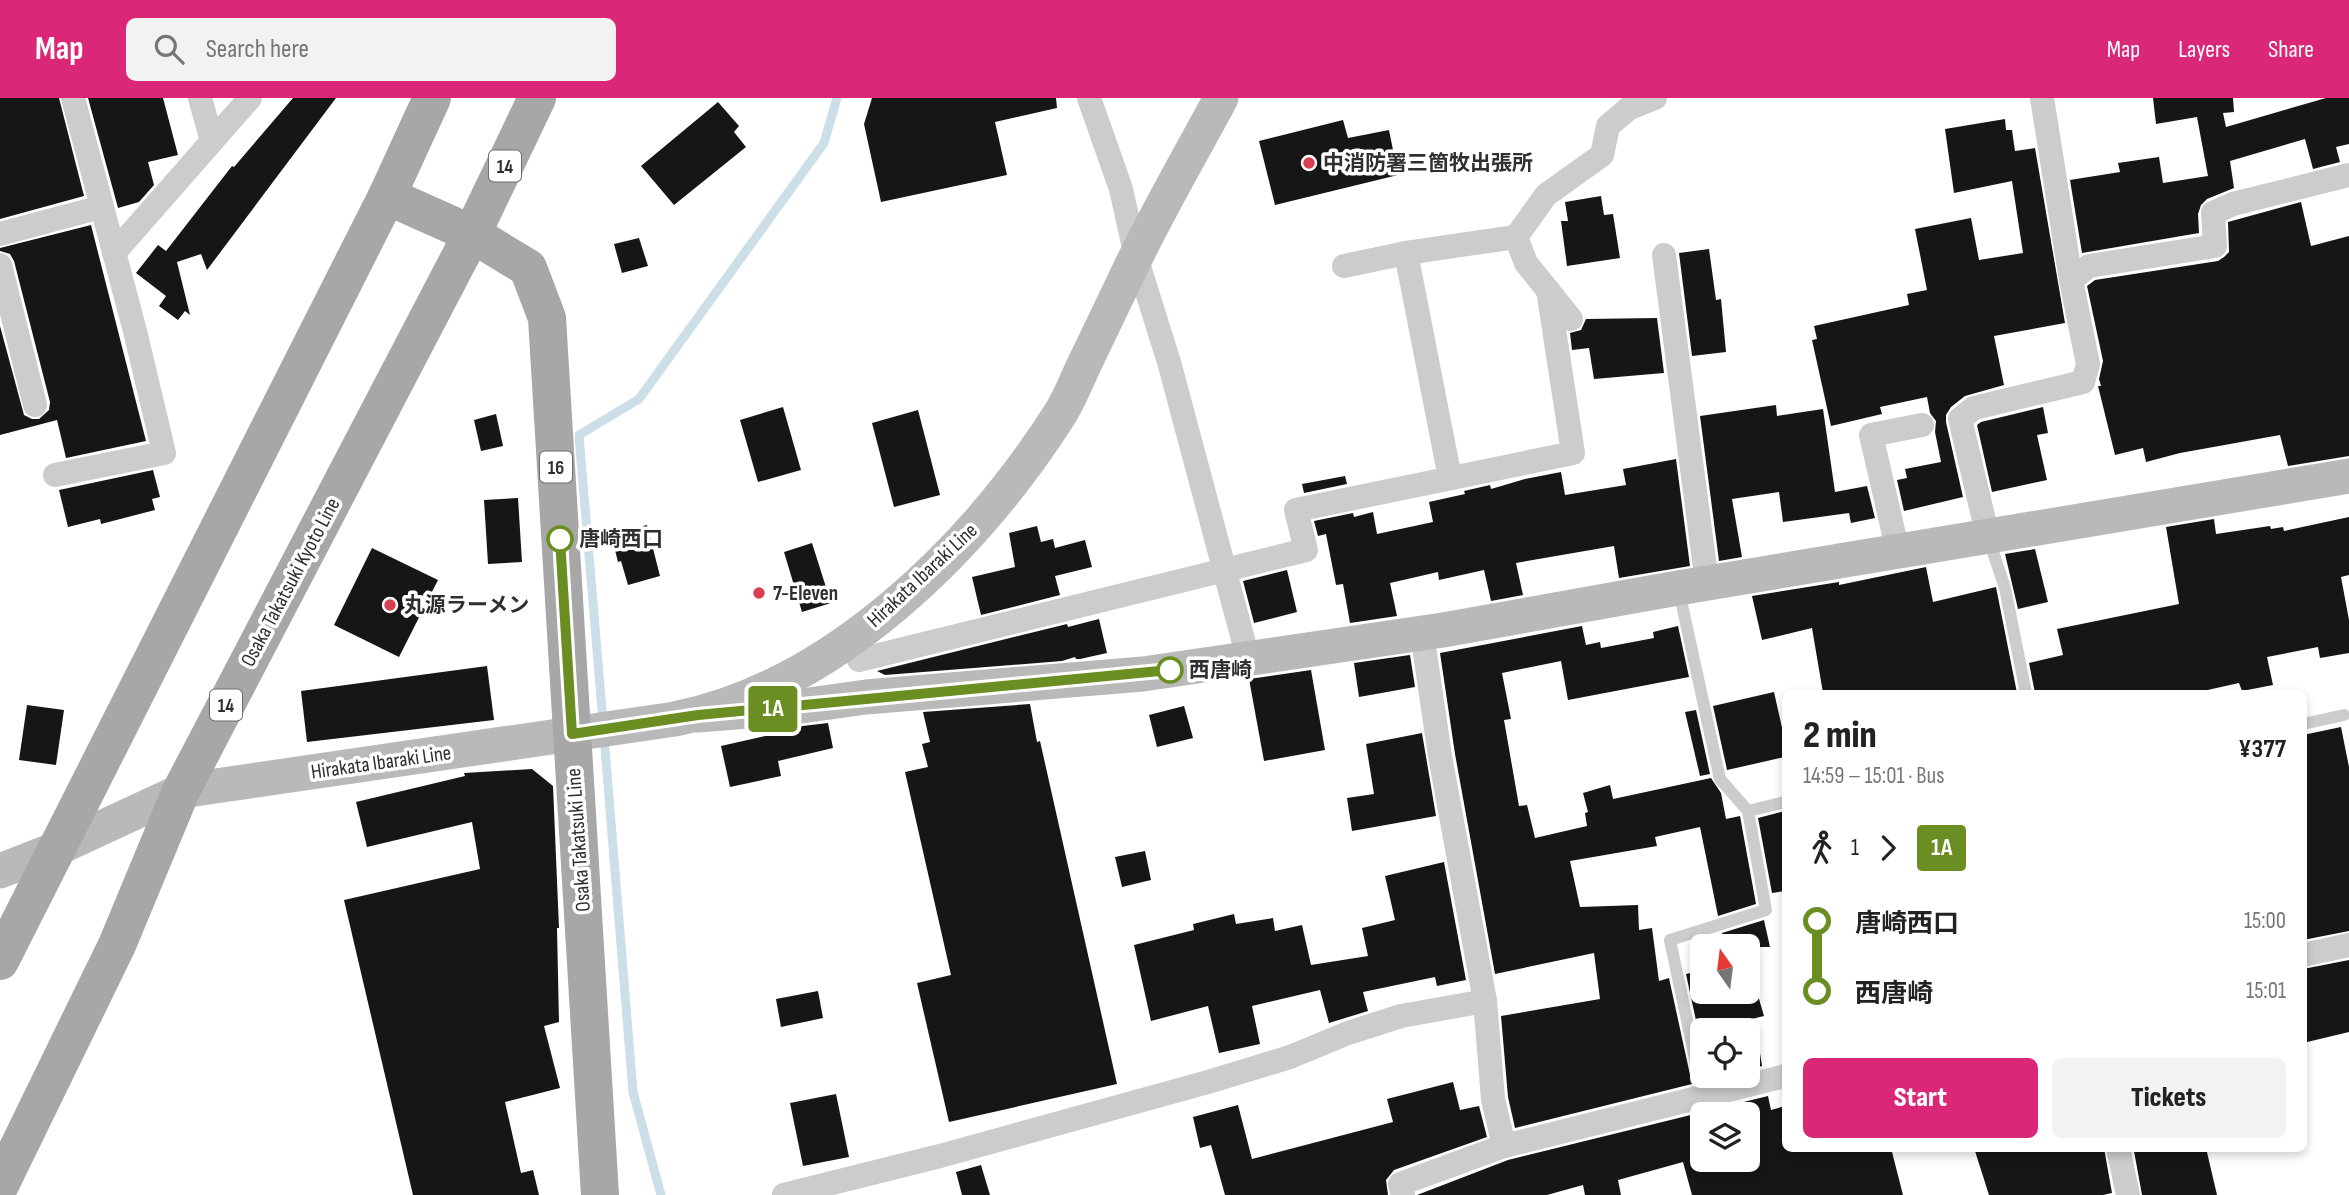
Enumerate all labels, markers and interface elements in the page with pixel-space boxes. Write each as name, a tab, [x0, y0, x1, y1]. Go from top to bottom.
search box	[126, 18, 616, 81]
text: Map	[35, 29, 84, 69]
icon: search	[150, 30, 188, 68]
text: Search here	[206, 34, 309, 65]
text: Map	[2107, 35, 2140, 64]
text: Layers	[2178, 35, 2230, 64]
text: Share	[2268, 35, 2314, 64]
road number: 14	[489, 150, 521, 181]
place label: 中消防署三箇牧出張所	[1323, 151, 1533, 176]
marker: 中消防署三箇牧出張所	[1301, 155, 1317, 171]
road number: 16	[540, 452, 572, 482]
street label: Osaka Takatsuki Kyoto Line	[235, 494, 345, 671]
street label: Hirakata Ibaraki Line	[862, 518, 983, 633]
marker: 唐崎西口	[547, 526, 573, 552]
place label: 唐崎西口	[579, 527, 663, 552]
place label: 7-Eleven	[773, 581, 838, 606]
marker: 7-Eleven	[751, 585, 767, 601]
place label: 丸源ラーメン	[404, 593, 529, 618]
marker: 丸源ラーメン	[382, 597, 398, 613]
marker: 西唐崎	[1157, 657, 1183, 683]
place label: 西唐崎	[1189, 658, 1252, 683]
line badge: 1A	[742, 686, 804, 732]
road number: 14	[210, 690, 242, 720]
text: 1A	[762, 694, 784, 723]
text: 2 min	[1803, 713, 1877, 758]
text: ¥377	[2238, 734, 2286, 765]
street label: Hirakata Ibaraki Line	[309, 740, 453, 785]
text: 14:59 – 15:01 · Bus	[1803, 762, 1944, 790]
street label: Osaka Takatsuki Line	[561, 767, 596, 912]
icon: walk	[1803, 829, 1841, 867]
icon: forward	[1869, 829, 1907, 867]
text: 1A	[1931, 833, 1952, 862]
text: 1	[1851, 834, 1859, 862]
text: 15:00	[2244, 907, 2286, 935]
text: 唐崎西口	[1855, 909, 1959, 940]
north arrow	[1690, 934, 1760, 1004]
map controls	[1690, 934, 1760, 1172]
text: 15:01	[2246, 977, 2286, 1005]
text: 西唐崎	[1855, 979, 1933, 1010]
button: locate	[1690, 1018, 1760, 1088]
button: Start	[1803, 1058, 2038, 1138]
button: Tickets	[2052, 1058, 2286, 1138]
button: layers	[1690, 1102, 1760, 1172]

